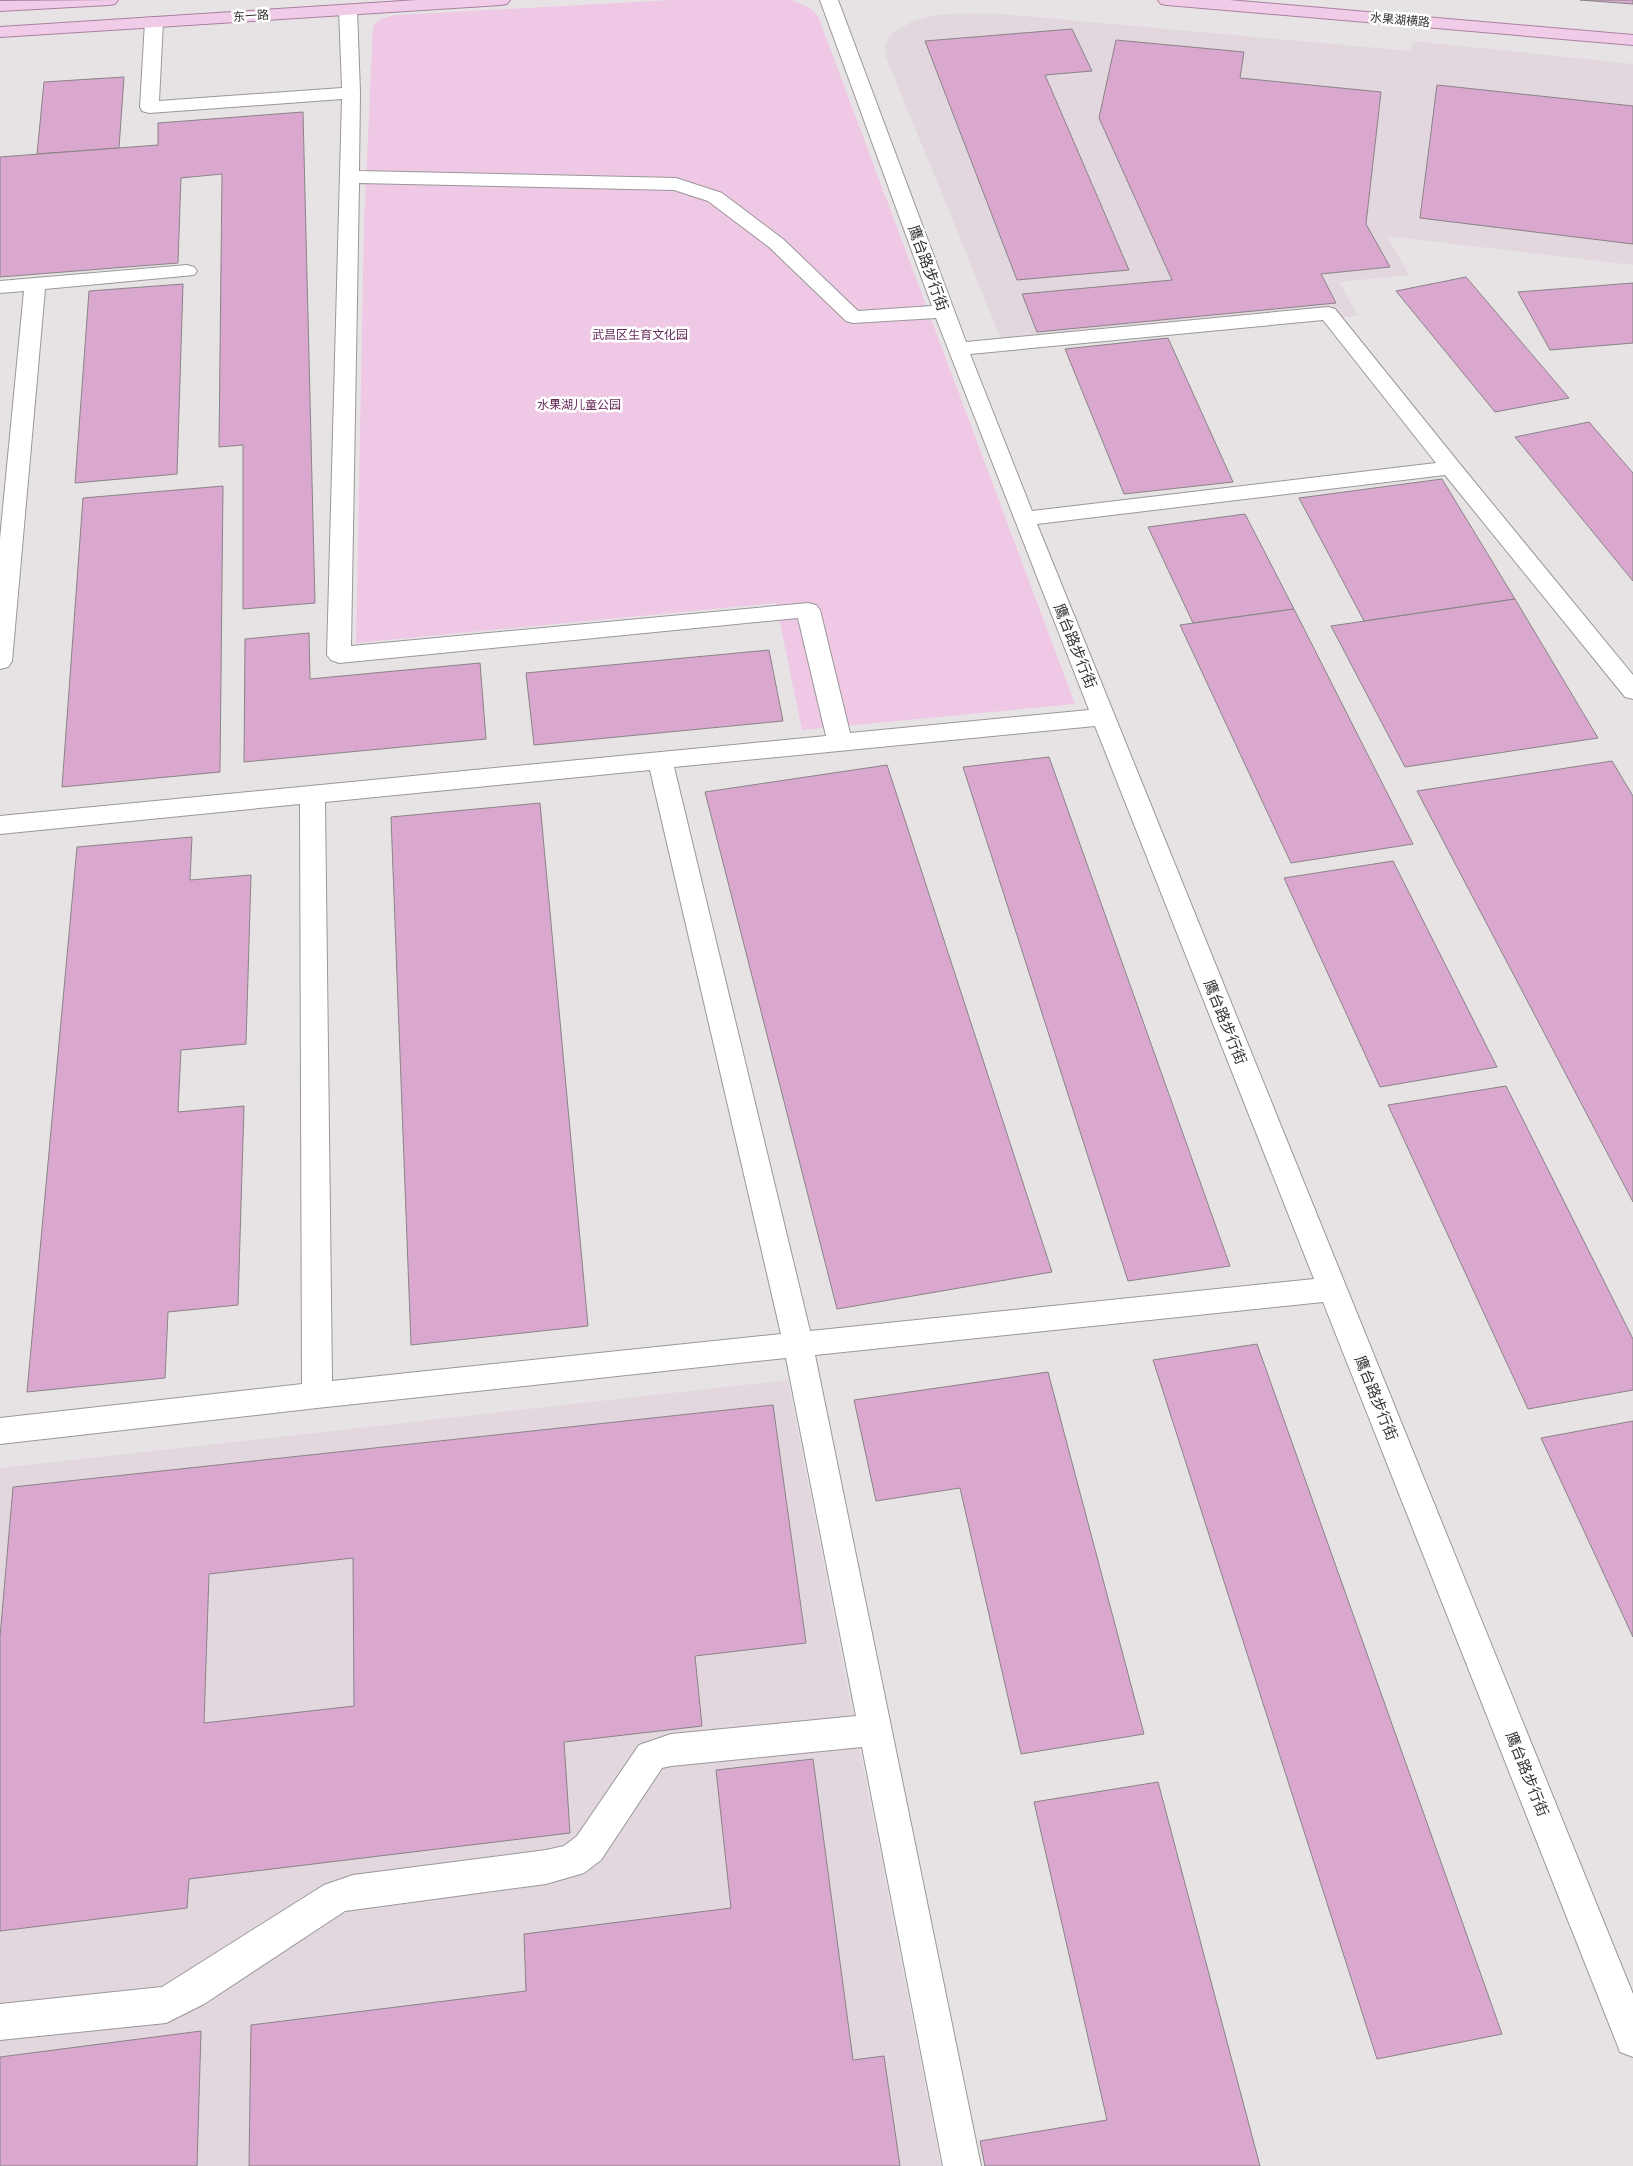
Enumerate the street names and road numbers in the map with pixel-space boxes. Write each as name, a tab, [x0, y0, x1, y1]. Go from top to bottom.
street label: 东一路	[233, 8, 269, 24]
street label: 水果湖横路	[1369, 10, 1431, 30]
street label: 鹰台路步行街	[904, 223, 952, 313]
street label: 鹰台路步行街	[1050, 601, 1100, 691]
street label: 鹰台路步行街	[1200, 977, 1250, 1067]
street label: 鹰台路步行街	[1351, 1353, 1401, 1443]
street label: 鹰台路步行街	[1502, 1729, 1552, 1819]

